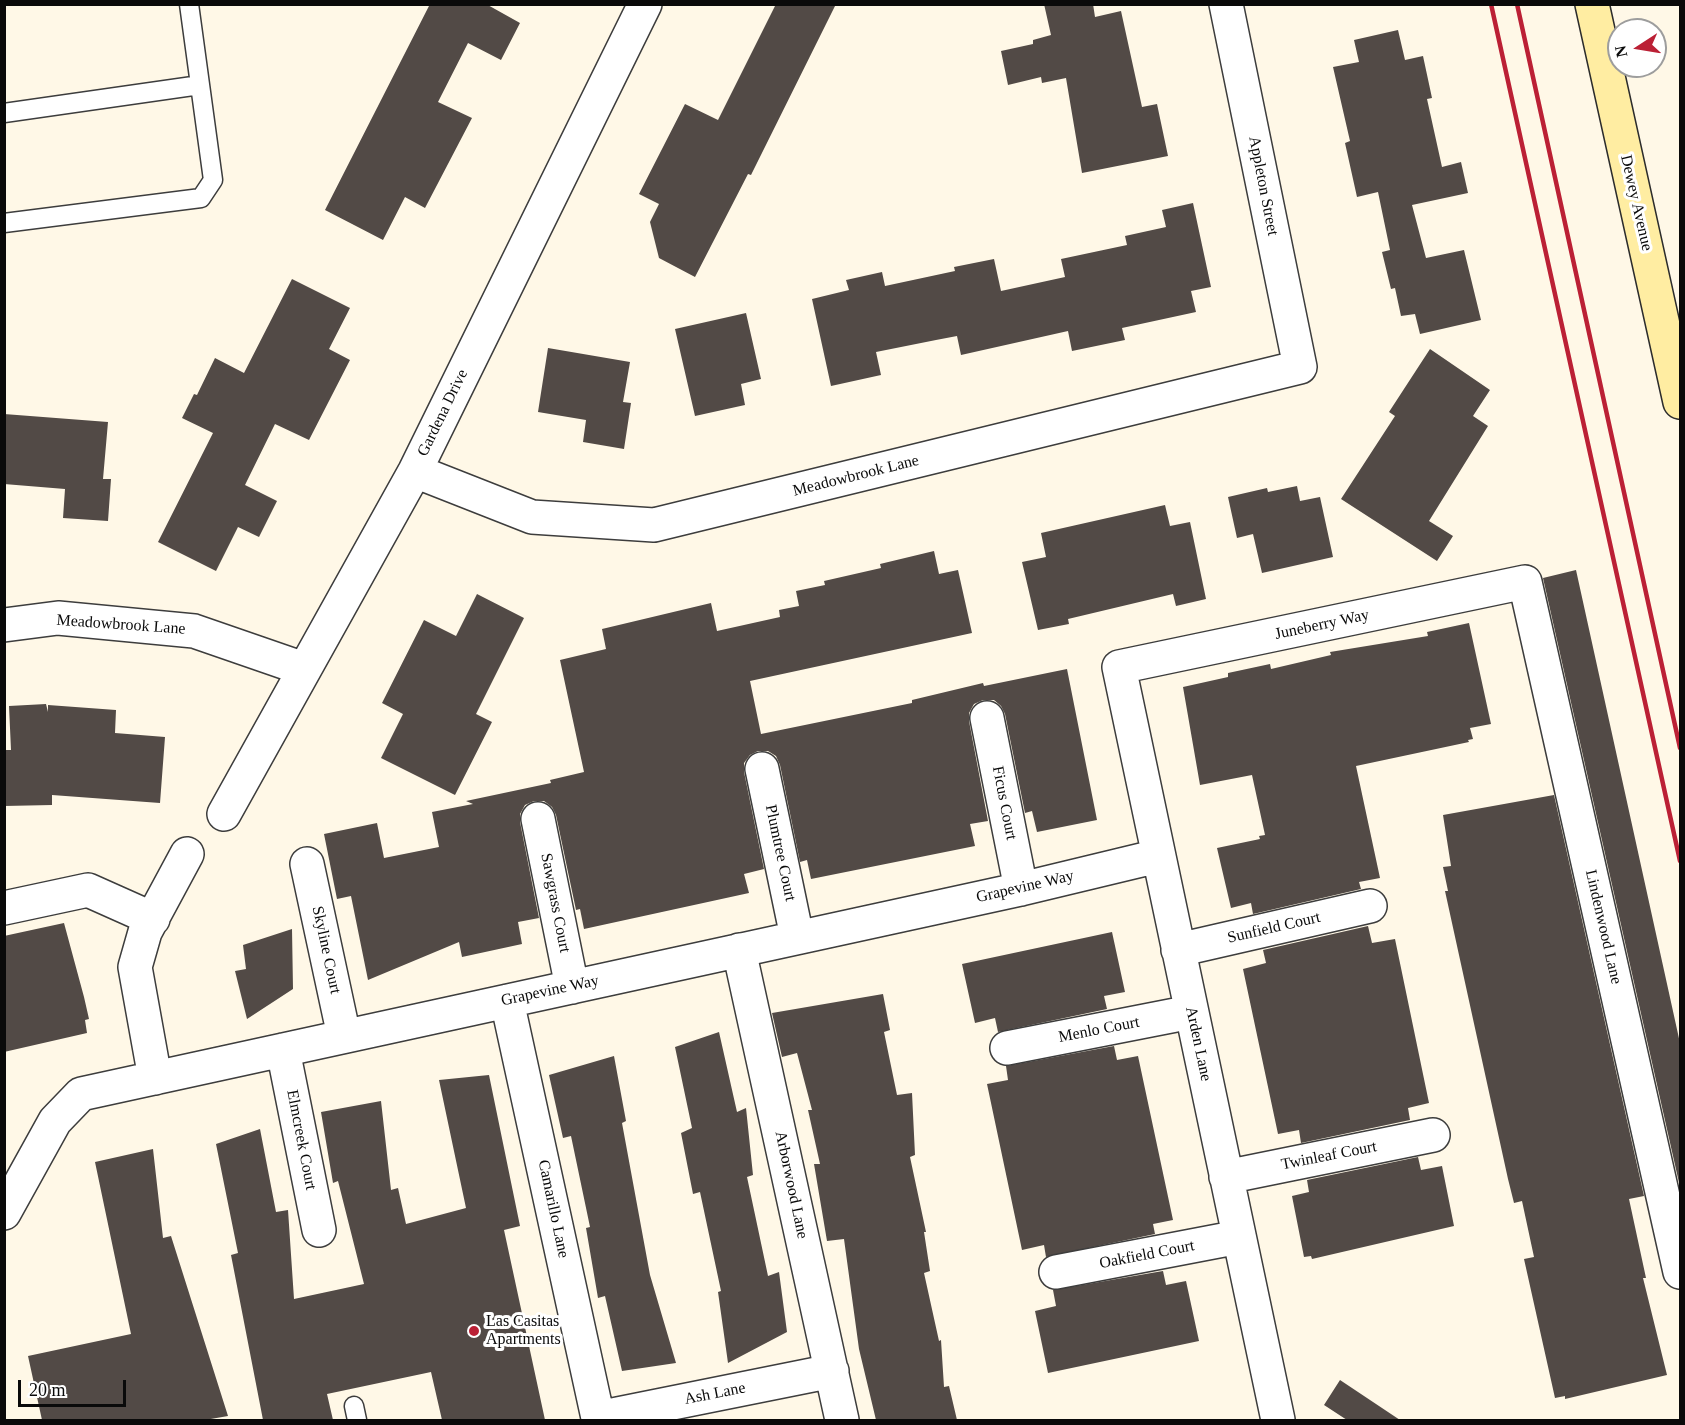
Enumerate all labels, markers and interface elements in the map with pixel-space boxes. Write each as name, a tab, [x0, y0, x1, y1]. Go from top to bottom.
north arrow	[1607, 18, 1667, 78]
text: N	[1611, 44, 1630, 59]
street label: Appleton Street	[1244, 135, 1282, 237]
street label: Dewey Avenue	[1616, 153, 1656, 253]
street label: Gardena Drive	[414, 366, 472, 460]
street label: Meadowbrook Lane	[791, 451, 921, 501]
street label: Juneberry Way	[1273, 606, 1371, 644]
street label: Meadowbrook Lane	[56, 611, 186, 639]
street label: Ficus Court	[987, 764, 1021, 842]
street label: Plumtree Court	[760, 803, 800, 903]
street label: Sawgrass Court	[536, 852, 574, 954]
street label: Grapevine Way	[974, 866, 1076, 908]
street label: Lindenwood Lane	[1581, 868, 1625, 986]
street label: Skyline Court	[307, 904, 345, 996]
street label: Sunfield Court	[1226, 908, 1322, 948]
street label: Grapevine Way	[499, 971, 601, 1011]
street label: Arden Lane	[1181, 1005, 1215, 1083]
street label: Menlo Court	[1057, 1013, 1141, 1047]
street label: Elmcreek Court	[282, 1088, 320, 1192]
street label: Arborwood Lane	[770, 1129, 812, 1241]
street label: Twinleaf Court	[1280, 1137, 1378, 1175]
street label: Camarillo Lane	[533, 1158, 573, 1260]
street label: Oakfield Court	[1098, 1236, 1196, 1274]
place label: Las Casitas Apartments	[486, 1312, 561, 1350]
marker: Las Casitas Apartments	[467, 1324, 481, 1338]
scale bar	[21, 1368, 129, 1406]
street label: Ash Lane	[683, 1379, 747, 1409]
text: 20 m	[29, 1380, 66, 1400]

